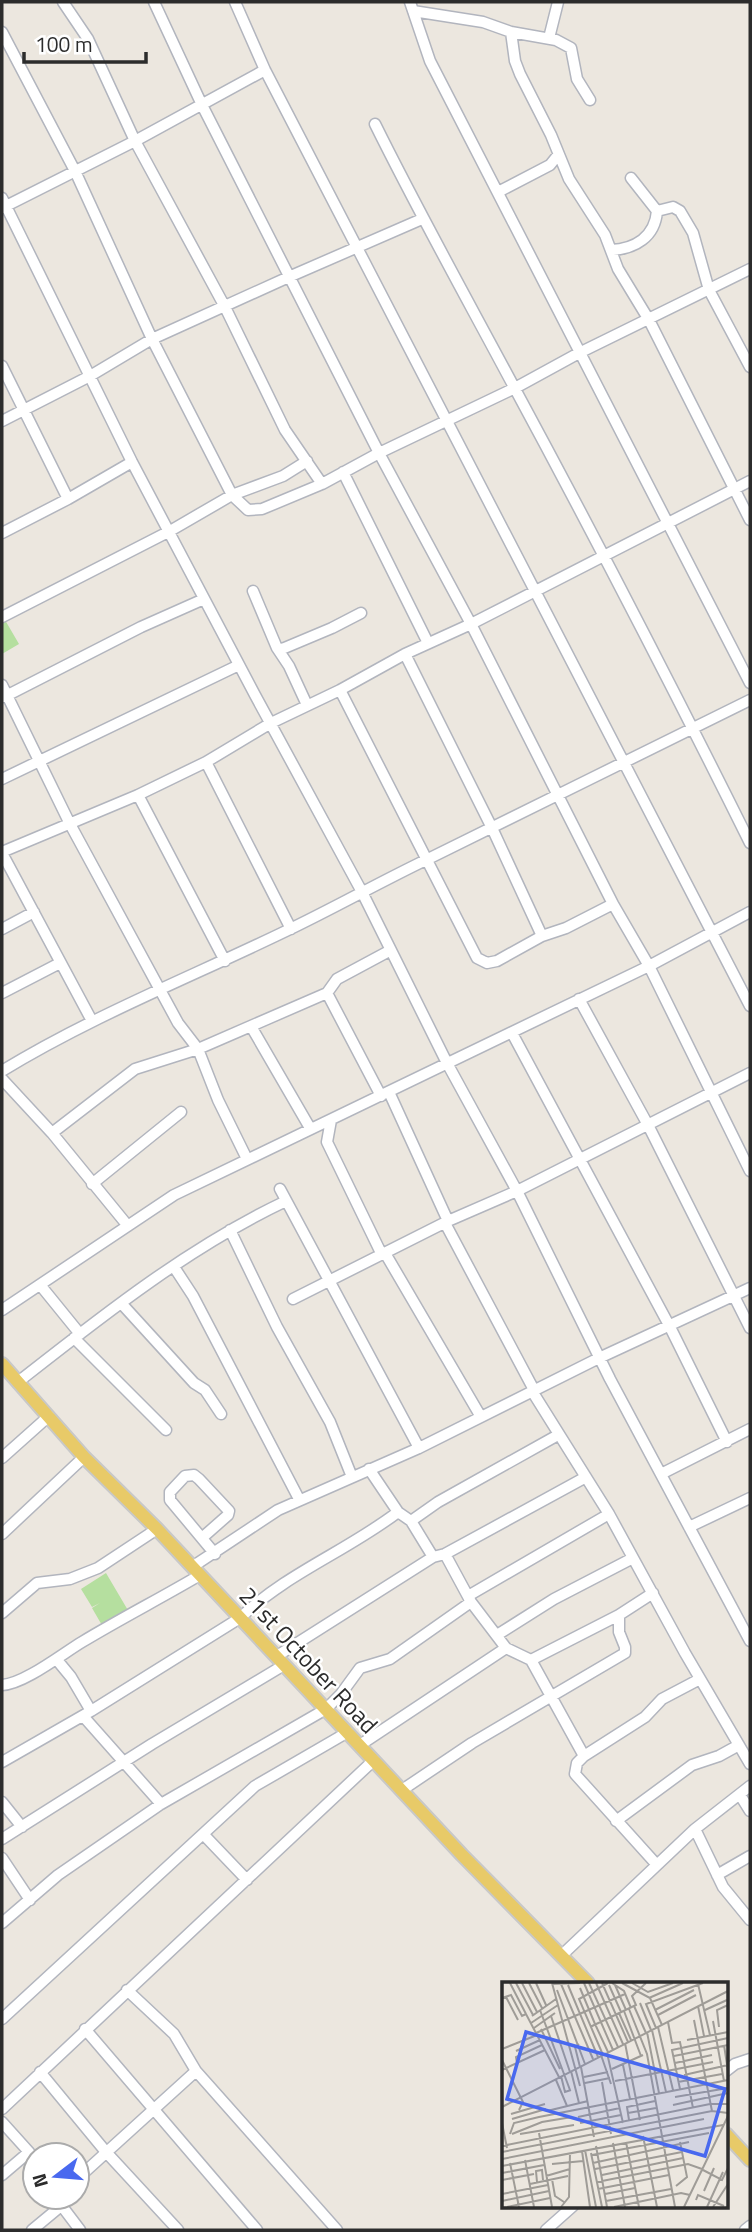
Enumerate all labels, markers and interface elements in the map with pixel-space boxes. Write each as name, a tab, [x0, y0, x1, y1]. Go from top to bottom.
scale bar	[24, 21, 147, 65]
text: 100 m	[35, 28, 92, 60]
street label: 21st October Road	[231, 1578, 387, 1742]
inset map	[502, 1982, 728, 2208]
north arrow	[21, 2141, 91, 2211]
text: N	[23, 2170, 55, 2191]

